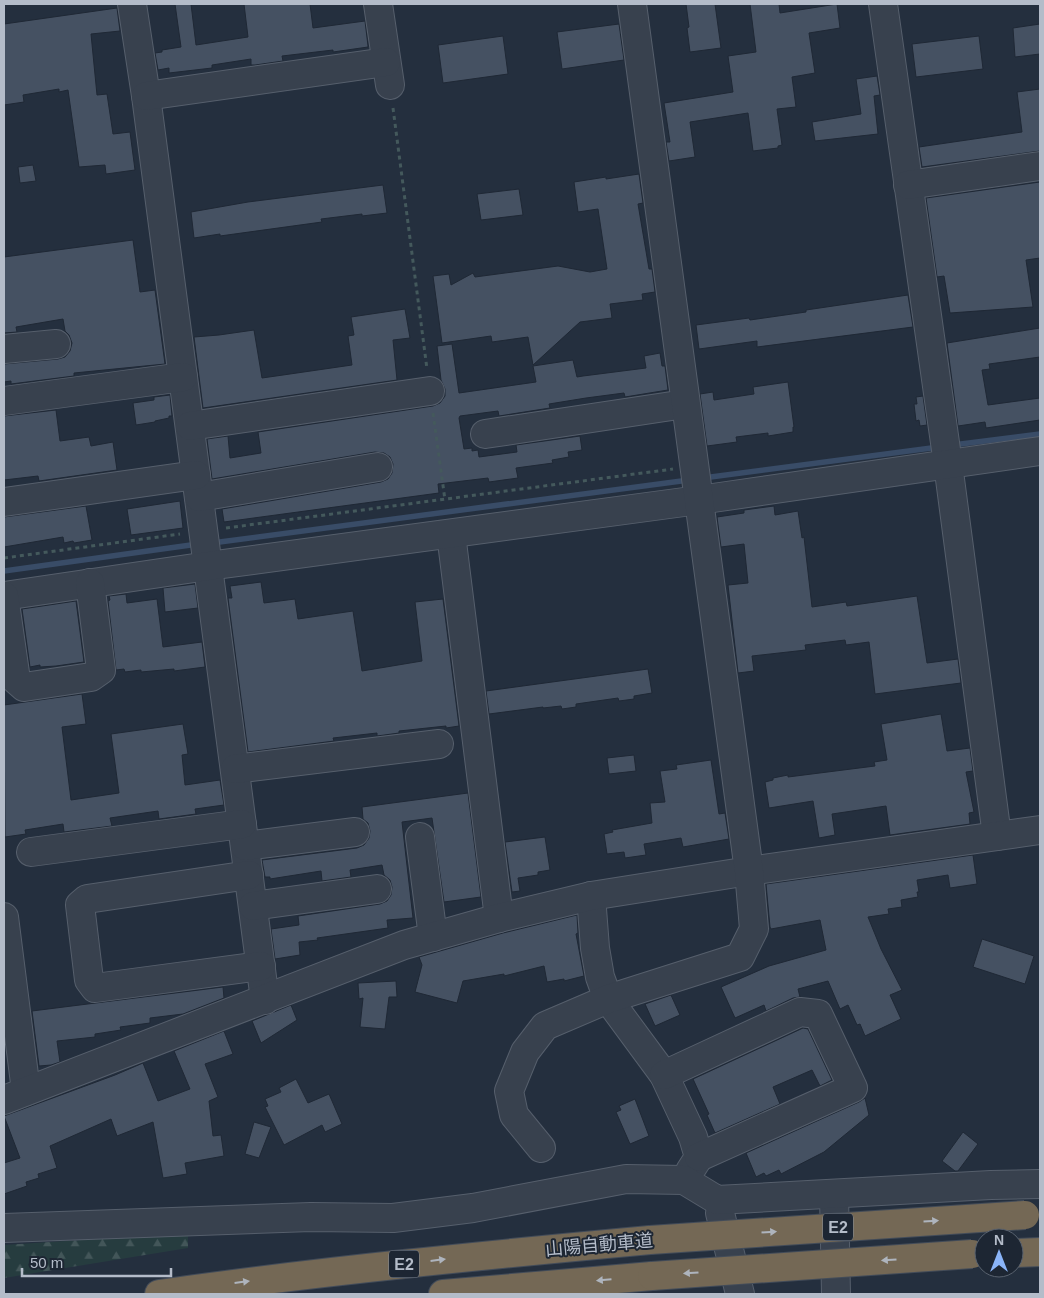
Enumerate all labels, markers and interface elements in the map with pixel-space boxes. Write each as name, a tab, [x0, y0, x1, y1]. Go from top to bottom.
road number: E2	[823, 1214, 853, 1240]
one-way arrow	[923, 1217, 939, 1225]
one-way arrow	[761, 1228, 777, 1236]
north arrow	[974, 1228, 1024, 1278]
street label: 山陽自動車道	[544, 1230, 654, 1260]
text: N	[994, 1232, 1004, 1248]
scale bar	[22, 1246, 171, 1278]
road number: E2	[389, 1250, 419, 1278]
text: 50 m	[30, 1254, 63, 1271]
one-way arrow	[430, 1256, 446, 1264]
one-way arrow	[880, 1256, 896, 1264]
one-way arrow	[683, 1269, 699, 1277]
one-way arrow	[595, 1276, 611, 1284]
one-way arrow	[234, 1278, 250, 1286]

